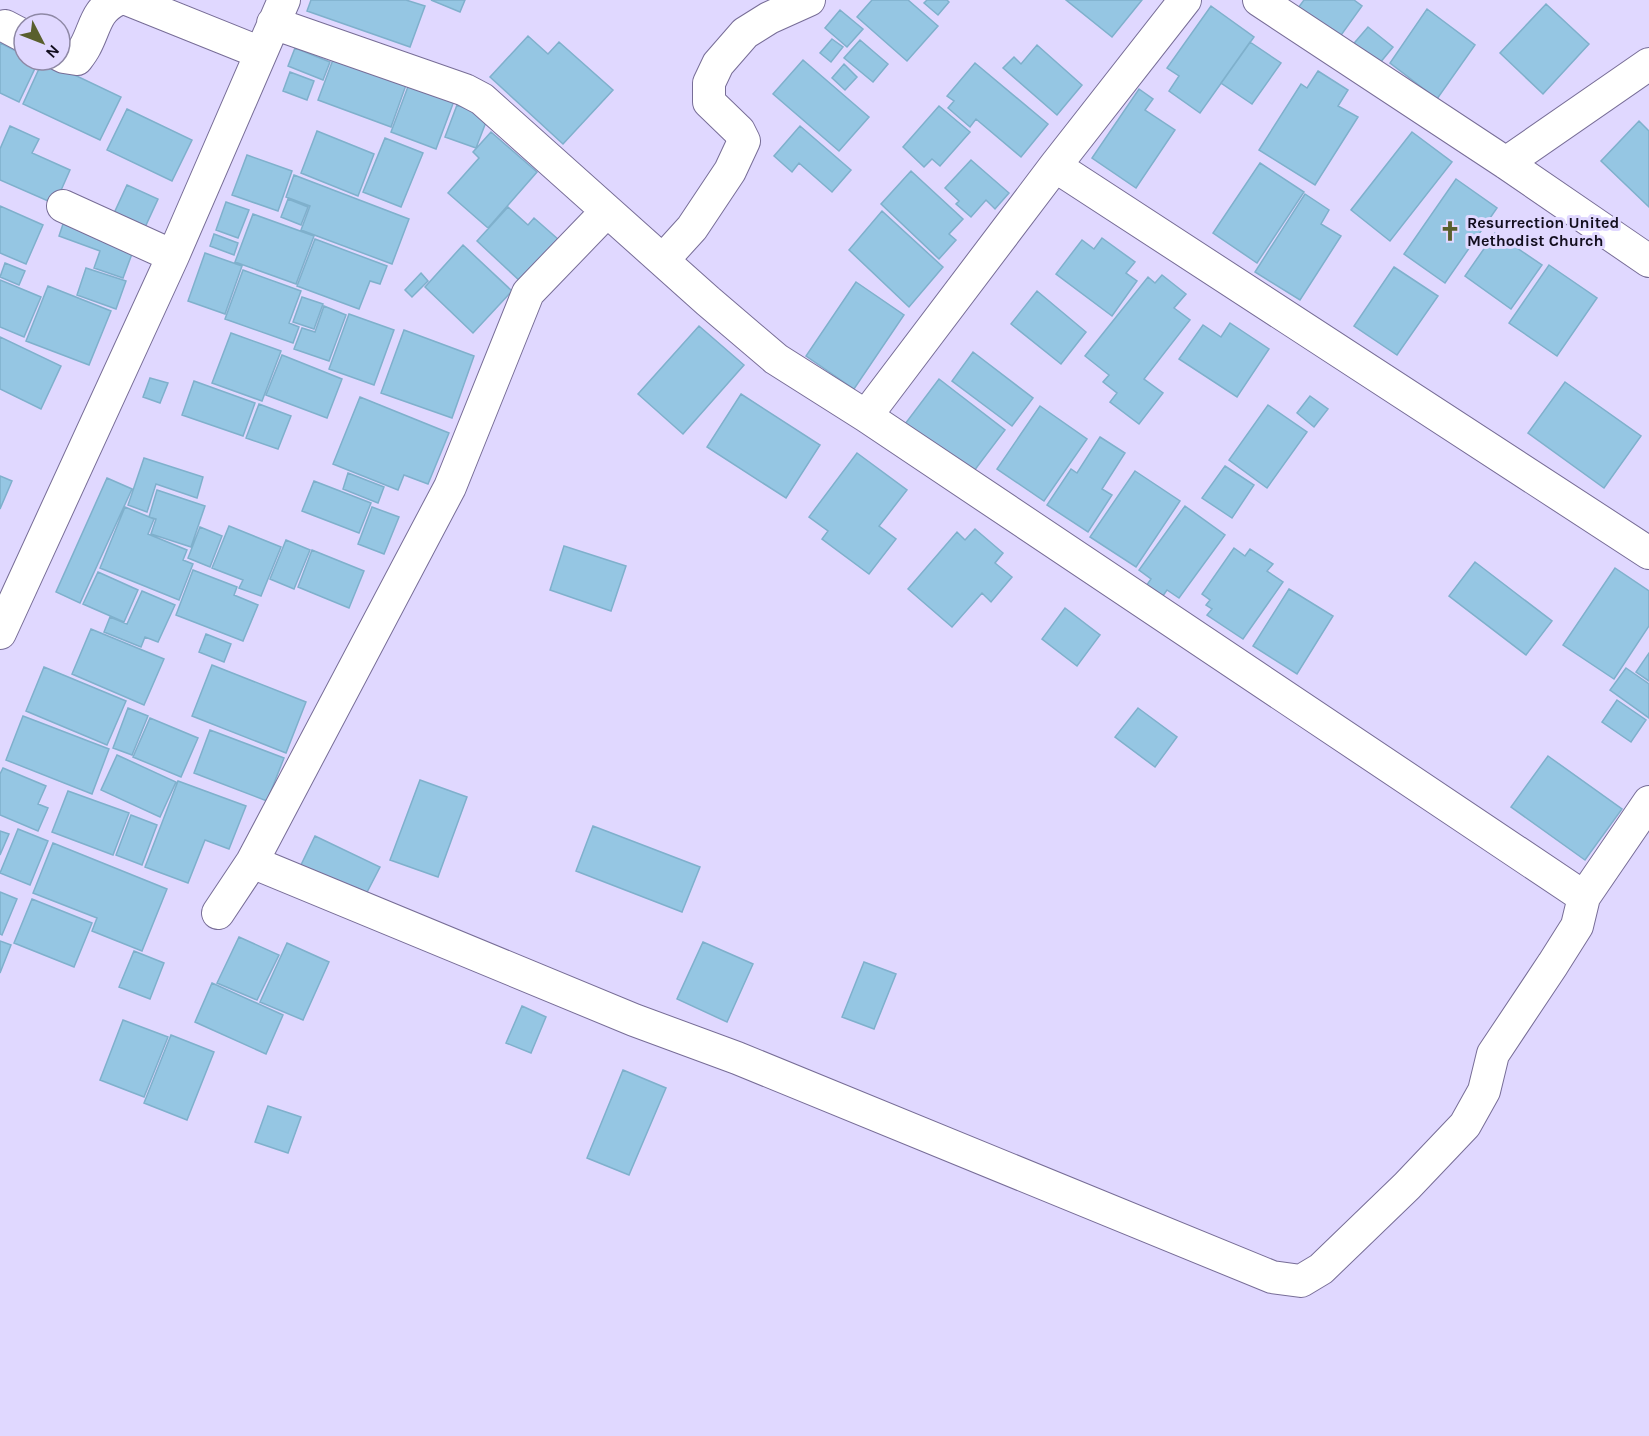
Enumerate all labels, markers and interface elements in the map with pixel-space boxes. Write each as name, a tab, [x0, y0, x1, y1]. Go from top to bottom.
north arrow	[12, 12, 72, 72]
text: N	[42, 41, 64, 62]
place label: Resurrection United Methodist Church	[1467, 213, 1619, 250]
church icon: Resurrection United Methodist Church	[1438, 219, 1462, 243]

